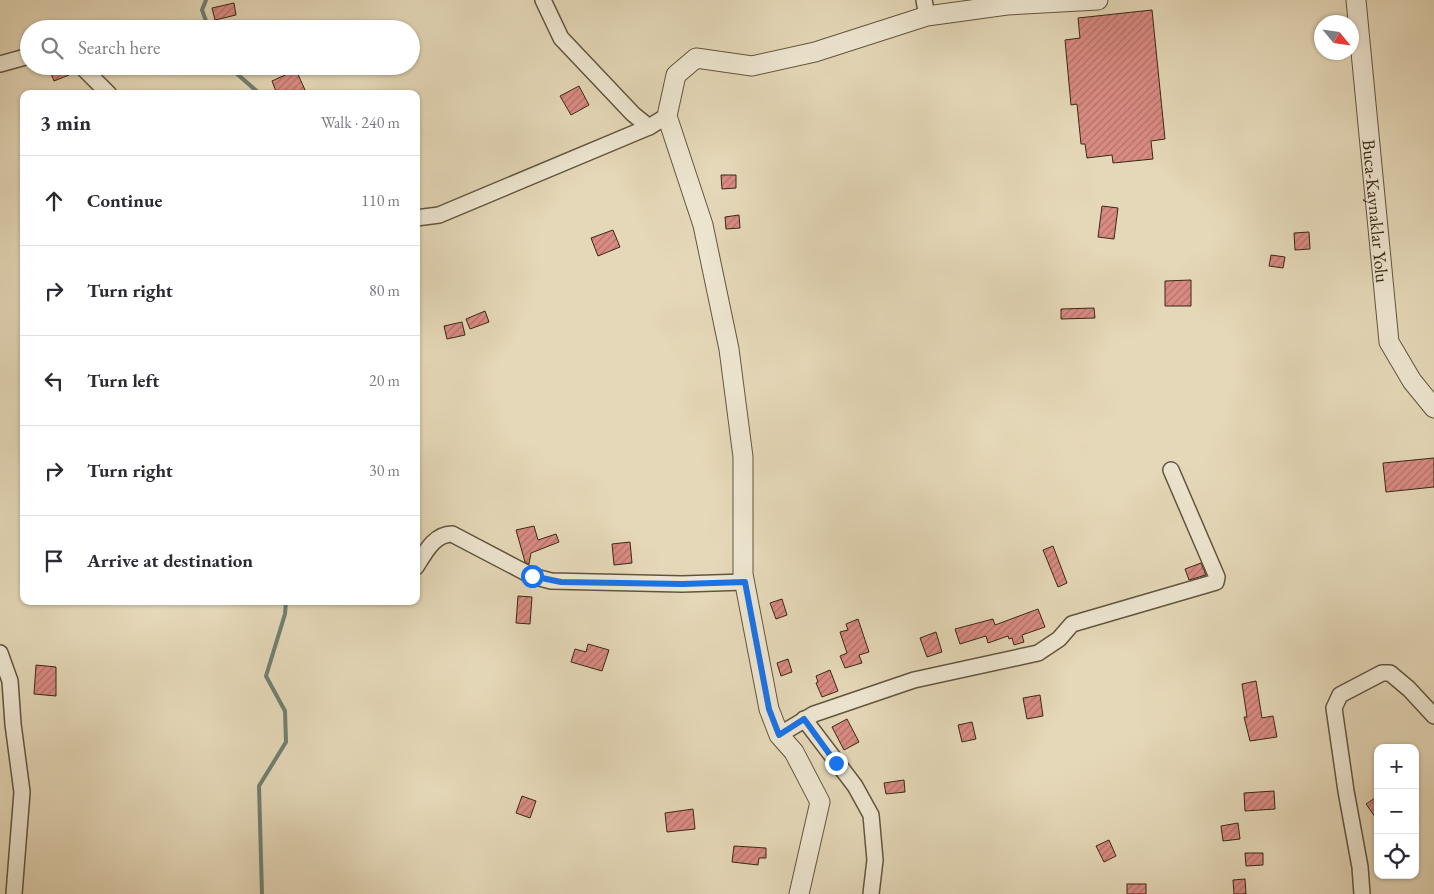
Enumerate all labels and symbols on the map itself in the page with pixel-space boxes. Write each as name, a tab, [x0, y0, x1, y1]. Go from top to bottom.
north arrow	[1314, 15, 1359, 60]
street label: Buca-Kaynaklar Yolu	[1358, 138, 1395, 284]
route start	[521, 565, 544, 588]
route end	[825, 752, 848, 775]

